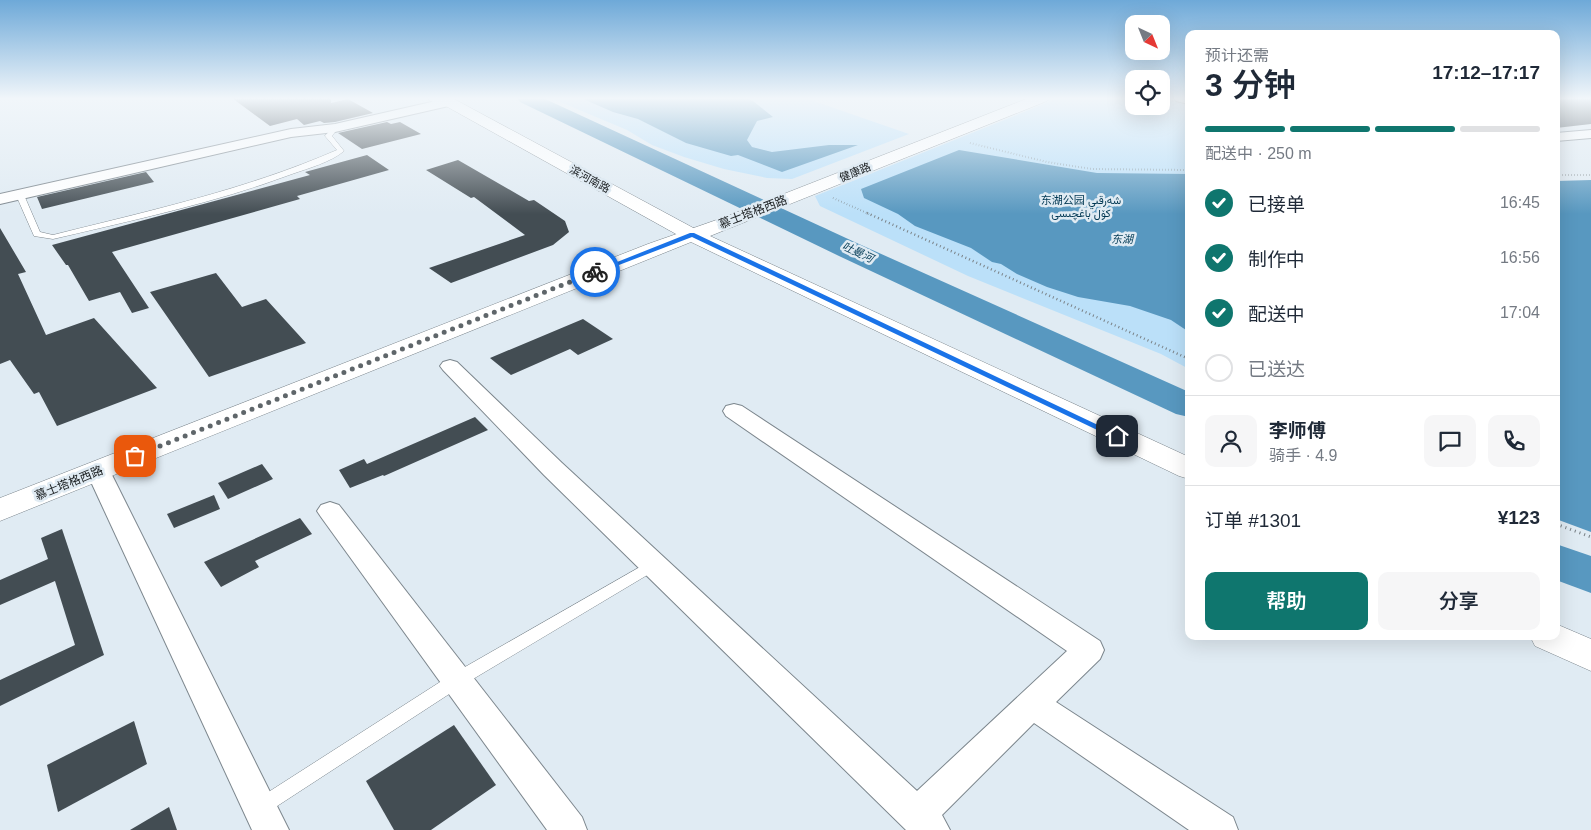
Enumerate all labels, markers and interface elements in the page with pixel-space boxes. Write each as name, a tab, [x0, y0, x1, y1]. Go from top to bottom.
north arrow	[1125, 15, 1170, 60]
map controls	[1125, 15, 1170, 115]
text: 预计还需	[1205, 47, 1269, 64]
text: 17:12–17:17	[1432, 62, 1540, 83]
text: 3 分钟	[1205, 67, 1296, 103]
button: locate	[1125, 70, 1170, 115]
text: 配送中 · 250 m	[1205, 145, 1312, 162]
street label: 健康路	[837, 160, 873, 184]
street label: 滨河南路	[568, 163, 612, 195]
icon: check	[1205, 189, 1233, 217]
street label: 慕士塔格西路	[717, 193, 789, 231]
park label: 东湖公园 شەرقىي كۆل باغچىسى	[1041, 194, 1121, 221]
text: 已接单	[1248, 194, 1305, 215]
text: 16:45	[1500, 194, 1540, 211]
water label: 东湖	[1111, 233, 1135, 245]
water label: 吐曼河	[841, 240, 877, 265]
icon: check	[1205, 244, 1233, 272]
courier	[570, 247, 620, 297]
text: 制作中	[1248, 249, 1305, 270]
text: 16:56	[1500, 249, 1540, 266]
icon: bike	[581, 258, 609, 286]
icon: check	[1205, 299, 1233, 327]
text: 配送中	[1248, 304, 1305, 325]
text: 17:04	[1500, 304, 1540, 321]
text: 已送达	[1248, 359, 1305, 380]
pin	[1096, 415, 1138, 457]
button: person	[1205, 415, 1257, 467]
button: chat	[1424, 415, 1476, 467]
button: phone	[1488, 415, 1540, 467]
text: 李师傅	[1269, 420, 1326, 441]
icon: home	[1103, 422, 1131, 450]
pin	[114, 435, 156, 477]
icon: bag	[121, 442, 149, 470]
text: 骑手 · 4.9	[1269, 447, 1337, 464]
street label: 慕士塔格西路	[33, 463, 105, 503]
text: ¥123	[1498, 507, 1540, 528]
text: 订单 #1301	[1205, 510, 1301, 531]
button: 帮助	[1205, 572, 1368, 630]
button: 分享	[1378, 572, 1540, 630]

